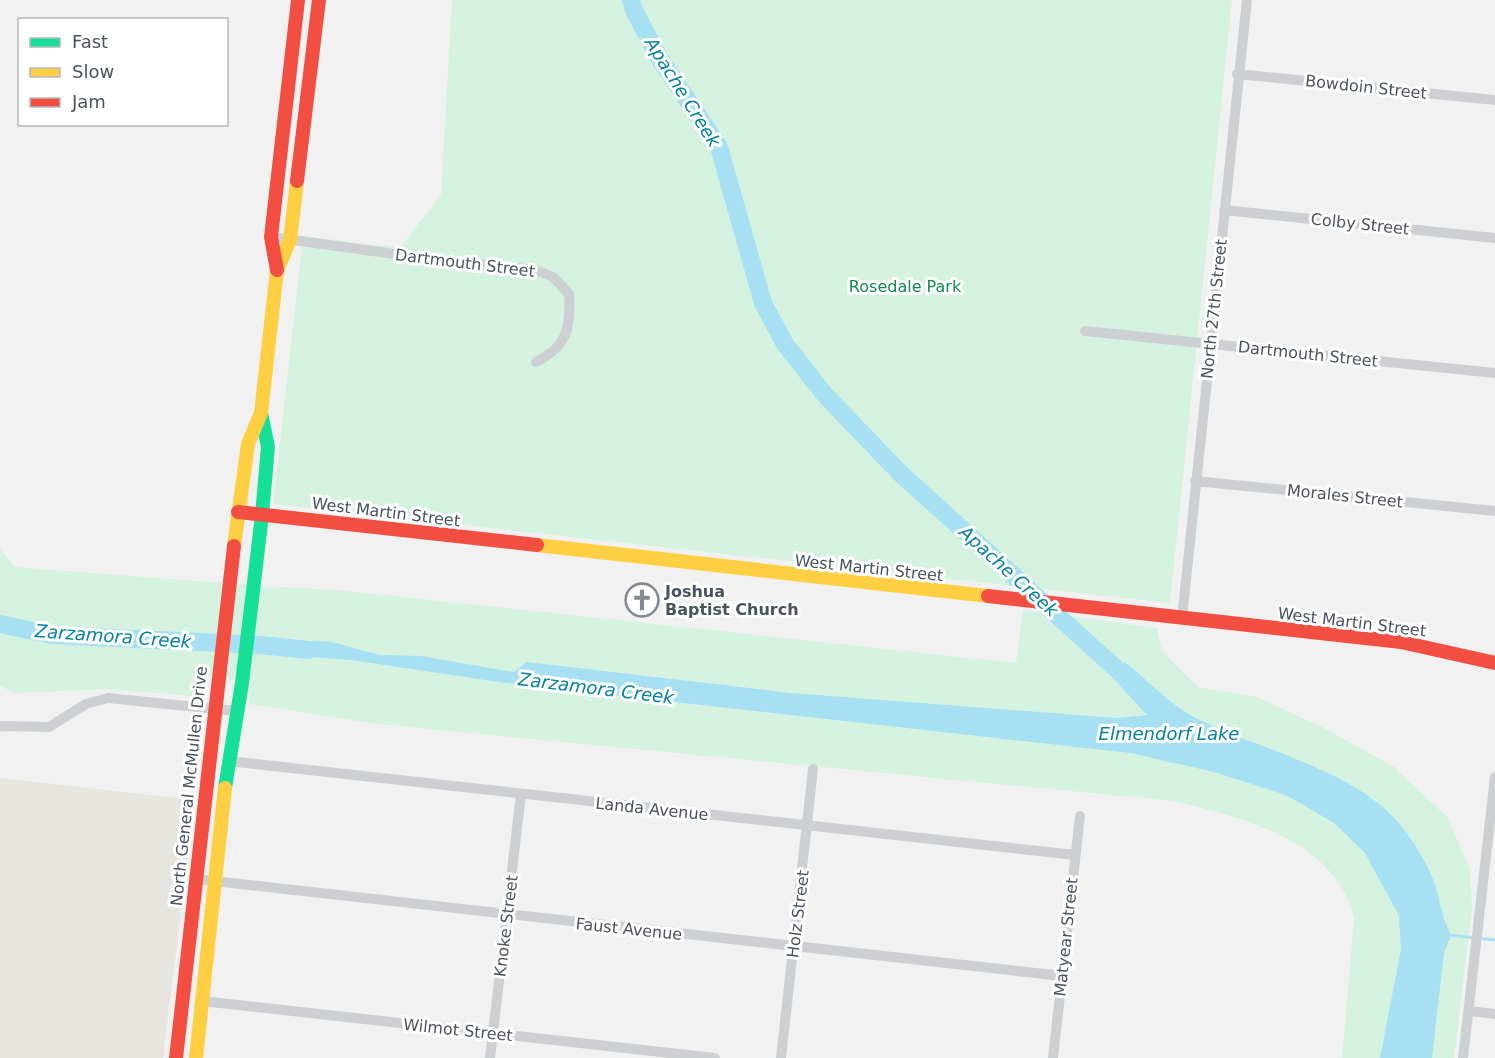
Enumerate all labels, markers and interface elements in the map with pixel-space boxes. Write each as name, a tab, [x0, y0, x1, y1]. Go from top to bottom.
legend	[18, 18, 228, 126]
text: Fast	[72, 31, 108, 52]
water label: Apache Creek	[640, 32, 726, 152]
text: Slow	[72, 61, 114, 82]
street label: Bowdoin Street	[1304, 71, 1428, 103]
text: Jam	[71, 91, 106, 112]
street label: Colby Street	[1310, 209, 1410, 239]
street label: North 27th Street	[1197, 238, 1231, 380]
street label: Dartmouth Street	[394, 245, 536, 281]
park label: Rosedale Park	[849, 277, 962, 296]
street label: Dartmouth Street	[1237, 337, 1379, 371]
street label: Morales Street	[1286, 480, 1404, 512]
street label: West Martin Street	[311, 493, 461, 531]
water label: Apache Creek	[955, 521, 1064, 622]
street label: West Martin Street	[794, 551, 944, 585]
church icon: Joshua Baptist Church	[624, 582, 660, 618]
place label: Joshua Baptist Church	[664, 582, 799, 619]
street label: West Martin Street	[1277, 603, 1427, 641]
water label: Zarzamora Creek	[33, 620, 193, 652]
street label: North General McMullen Drive	[167, 665, 211, 907]
water label: Zarzamora Creek	[516, 668, 676, 708]
water label: Elmendorf Lake	[1099, 723, 1239, 744]
street label: Landa Avenue	[595, 794, 709, 824]
street label: Holz Street	[783, 869, 813, 959]
street label: Knoke Street	[490, 874, 522, 978]
street label: Matyear Street	[1050, 877, 1082, 997]
street label: Faust Avenue	[575, 914, 683, 944]
street label: Wilmot Street	[402, 1015, 514, 1045]

